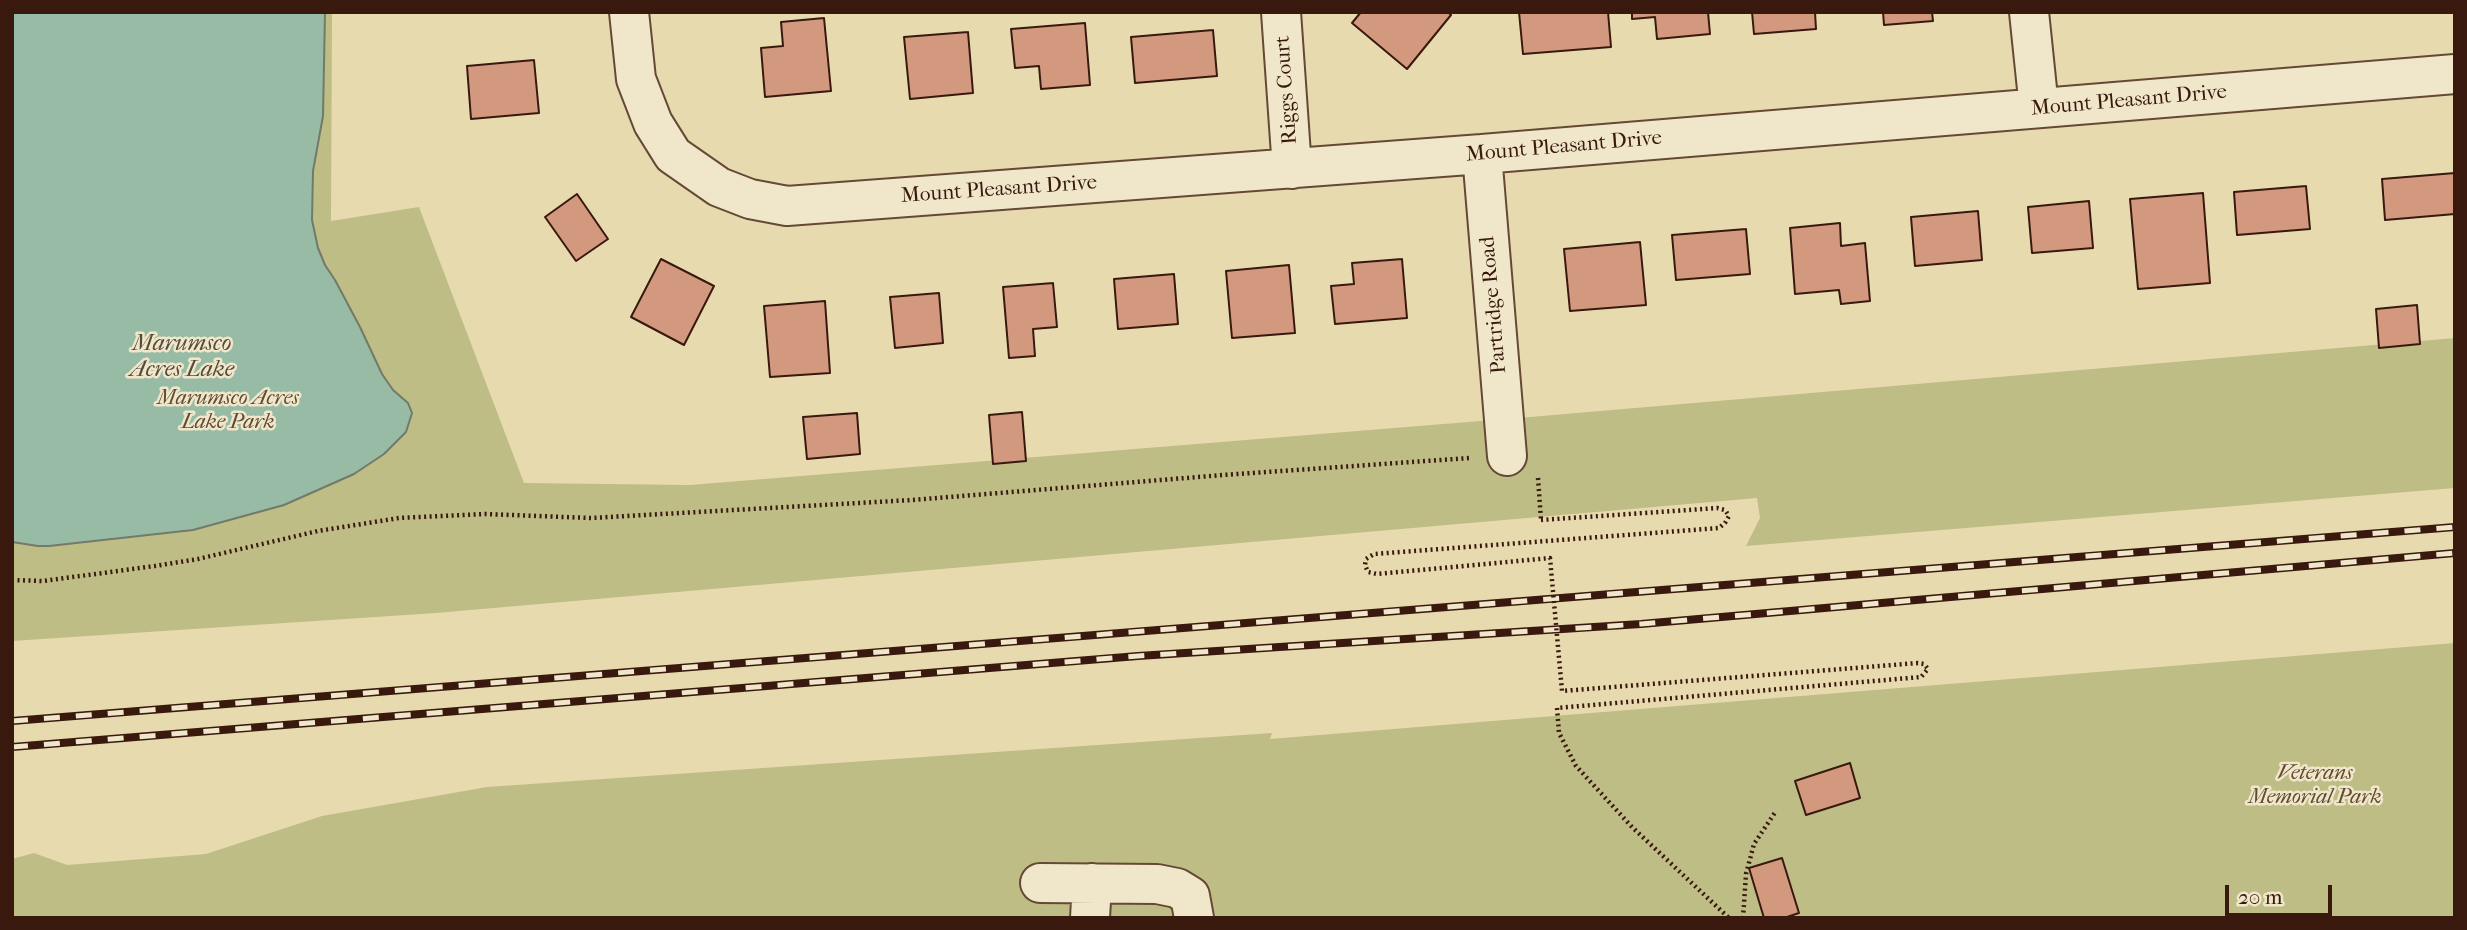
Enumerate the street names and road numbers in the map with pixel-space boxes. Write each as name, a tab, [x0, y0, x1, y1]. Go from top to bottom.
street label: Riggs Court	[1271, 35, 1303, 145]
street label: Mount Pleasant Drive	[2030, 80, 2228, 122]
street label: Mount Pleasant Drive	[1465, 126, 1663, 168]
street label: Mount Pleasant Drive	[900, 171, 1098, 209]
street label: Partridge Road	[1475, 235, 1513, 375]

